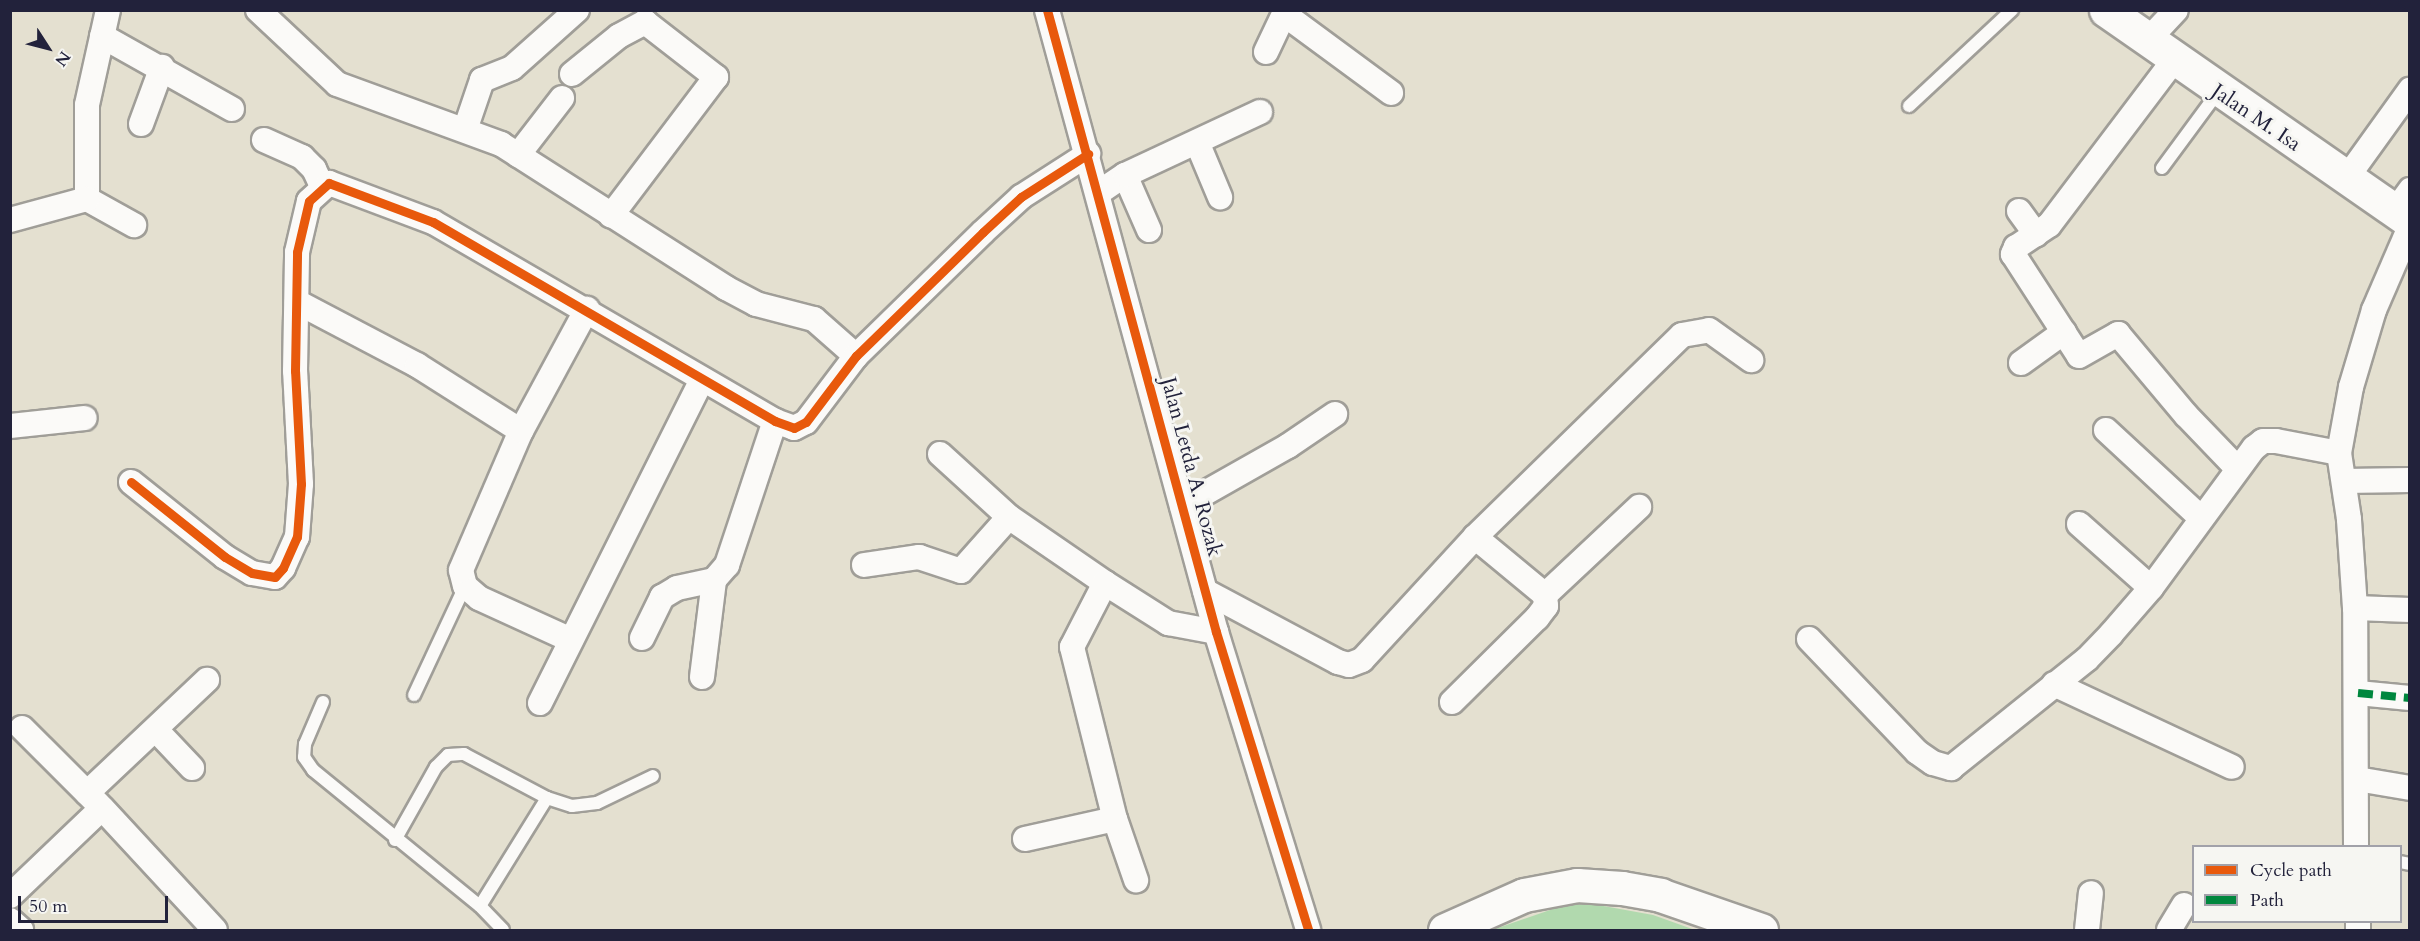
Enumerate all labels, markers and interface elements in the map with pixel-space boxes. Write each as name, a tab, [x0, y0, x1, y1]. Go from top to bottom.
north arrow	[18, 18, 78, 78]
text: N	[50, 46, 76, 71]
street label: Jalan M. Isa	[2207, 79, 2305, 157]
street label: Jalan Letda A. Rozak	[1155, 375, 1227, 559]
legend	[2192, 845, 2402, 923]
text: Cycle path	[2250, 858, 2332, 883]
scale bar	[21, 884, 171, 922]
text: Path	[2250, 888, 2284, 913]
text: 50 m	[29, 894, 68, 919]

